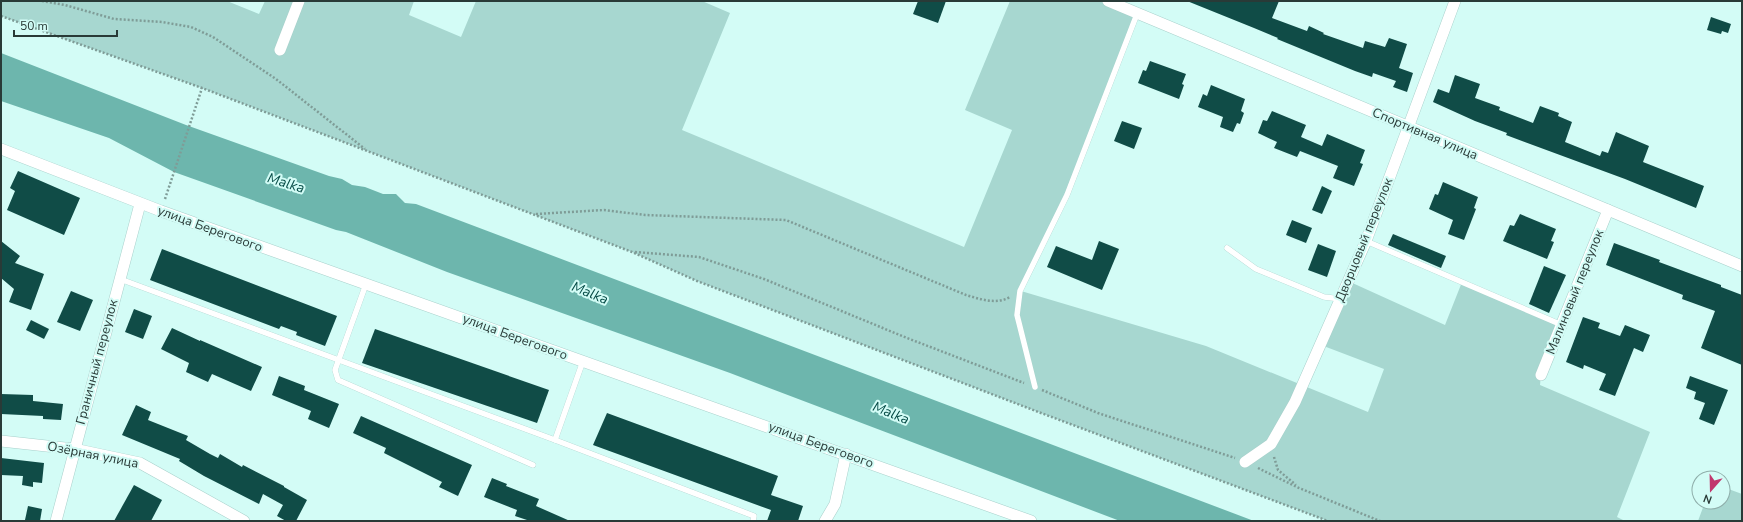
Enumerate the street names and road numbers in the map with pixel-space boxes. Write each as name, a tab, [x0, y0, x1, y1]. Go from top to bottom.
street label: Спортивная улица	[1369, 104, 1481, 164]
street label: Дворцовый переулок	[1331, 175, 1397, 305]
street label: улица Берегового	[155, 202, 265, 256]
street label: Малиновый переулок	[1542, 227, 1608, 357]
street label: Граничный переулок	[72, 297, 122, 426]
street label: улица Берегового	[460, 310, 570, 364]
street label: улица Берегового	[766, 418, 876, 472]
street label: Озёрная улица	[46, 437, 140, 473]

